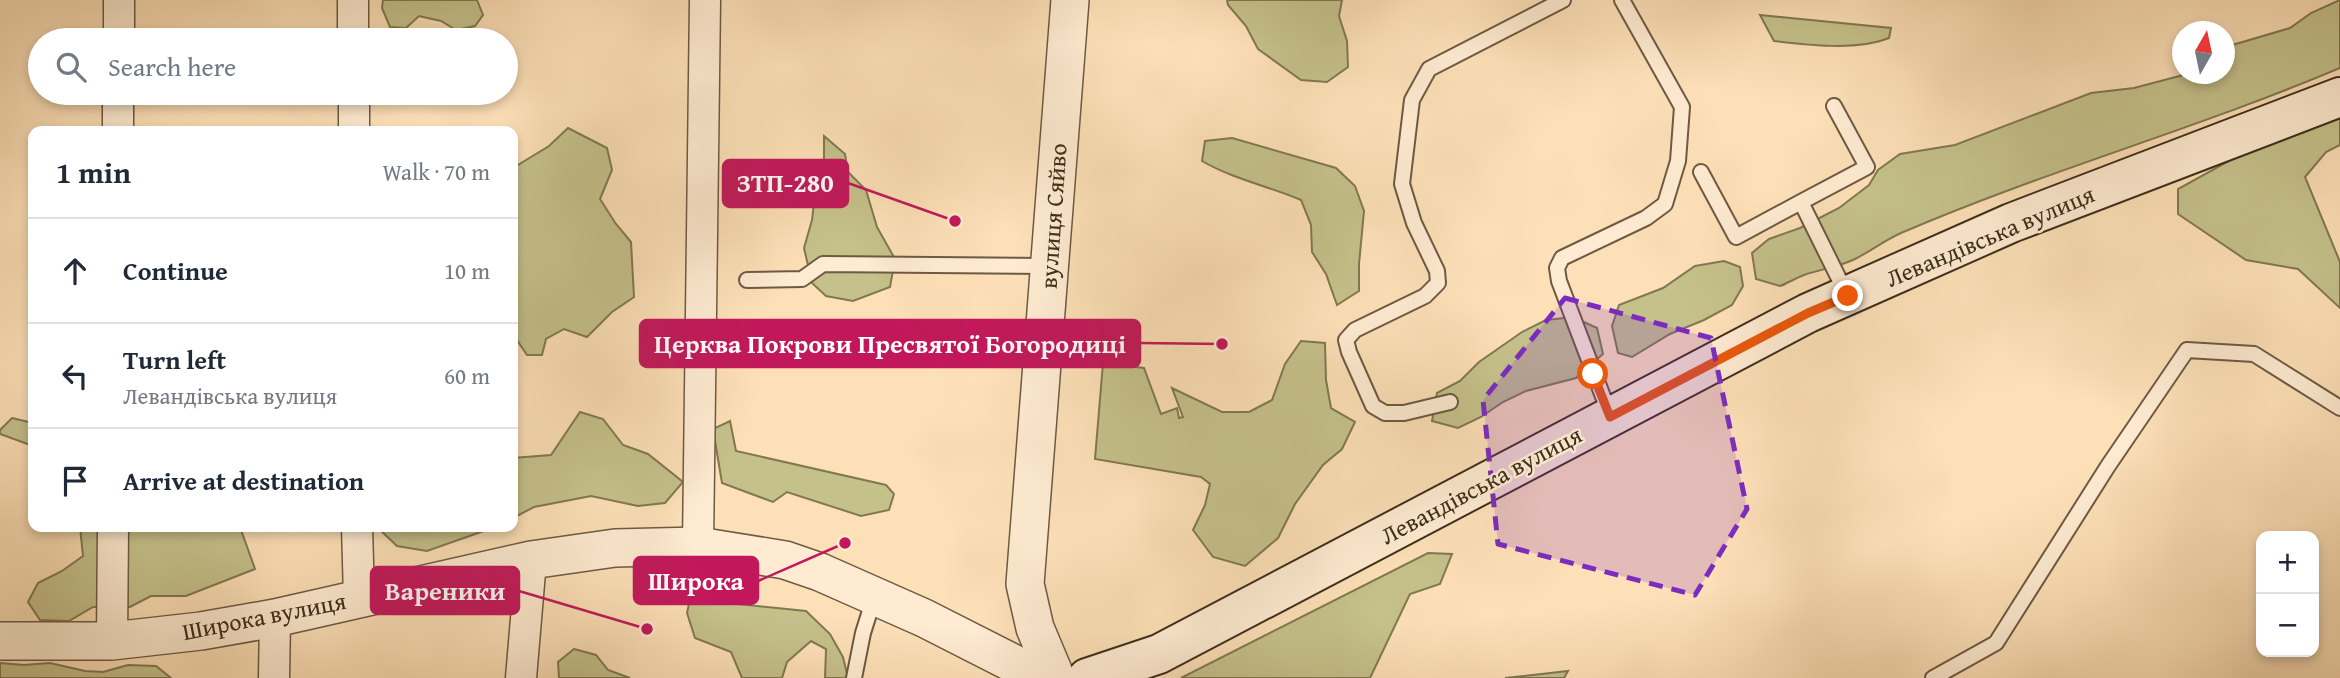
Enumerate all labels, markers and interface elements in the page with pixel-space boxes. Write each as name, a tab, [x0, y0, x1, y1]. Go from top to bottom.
north arrow	[2172, 21, 2235, 84]
search box	[28, 28, 518, 105]
text: Search here	[108, 47, 236, 86]
icon: search	[52, 48, 90, 86]
street label: вулиця Сяйво	[1030, 142, 1076, 290]
text: 1 min	[56, 150, 131, 194]
text: Walk · 70 m	[382, 155, 490, 188]
callout: ЗТП-280	[723, 160, 848, 207]
text: ЗТП-280	[736, 163, 834, 202]
street label: Левандівська вулиця	[1880, 176, 2100, 296]
text: Continue	[123, 251, 228, 290]
icon: ahead	[56, 252, 94, 290]
text: 10 m	[444, 254, 490, 287]
route end	[1832, 280, 1863, 311]
callout: Церква Покрови Пресвятої Богородиці	[640, 320, 1140, 367]
text: Церква Покрови Пресвятої Богородиці	[654, 324, 1126, 363]
text: Turn left	[123, 340, 226, 379]
icon: left	[56, 357, 94, 395]
route start	[1577, 358, 1608, 389]
text: 60 m	[444, 359, 490, 392]
text: Левандівська вулиця	[123, 379, 337, 412]
street label: Левандівська вулиця	[1374, 417, 1588, 553]
text: Arrive at destination	[123, 461, 364, 500]
icon: arrive	[56, 462, 94, 500]
map controls	[2256, 531, 2319, 657]
button: +	[2256, 531, 2319, 594]
callout: Широка	[634, 557, 758, 604]
text: Широка	[648, 561, 745, 600]
callout: Вареники	[371, 567, 519, 614]
text: Вареники	[385, 571, 505, 610]
street label: Широка вулиця	[179, 583, 349, 649]
button: −	[2256, 594, 2319, 657]

